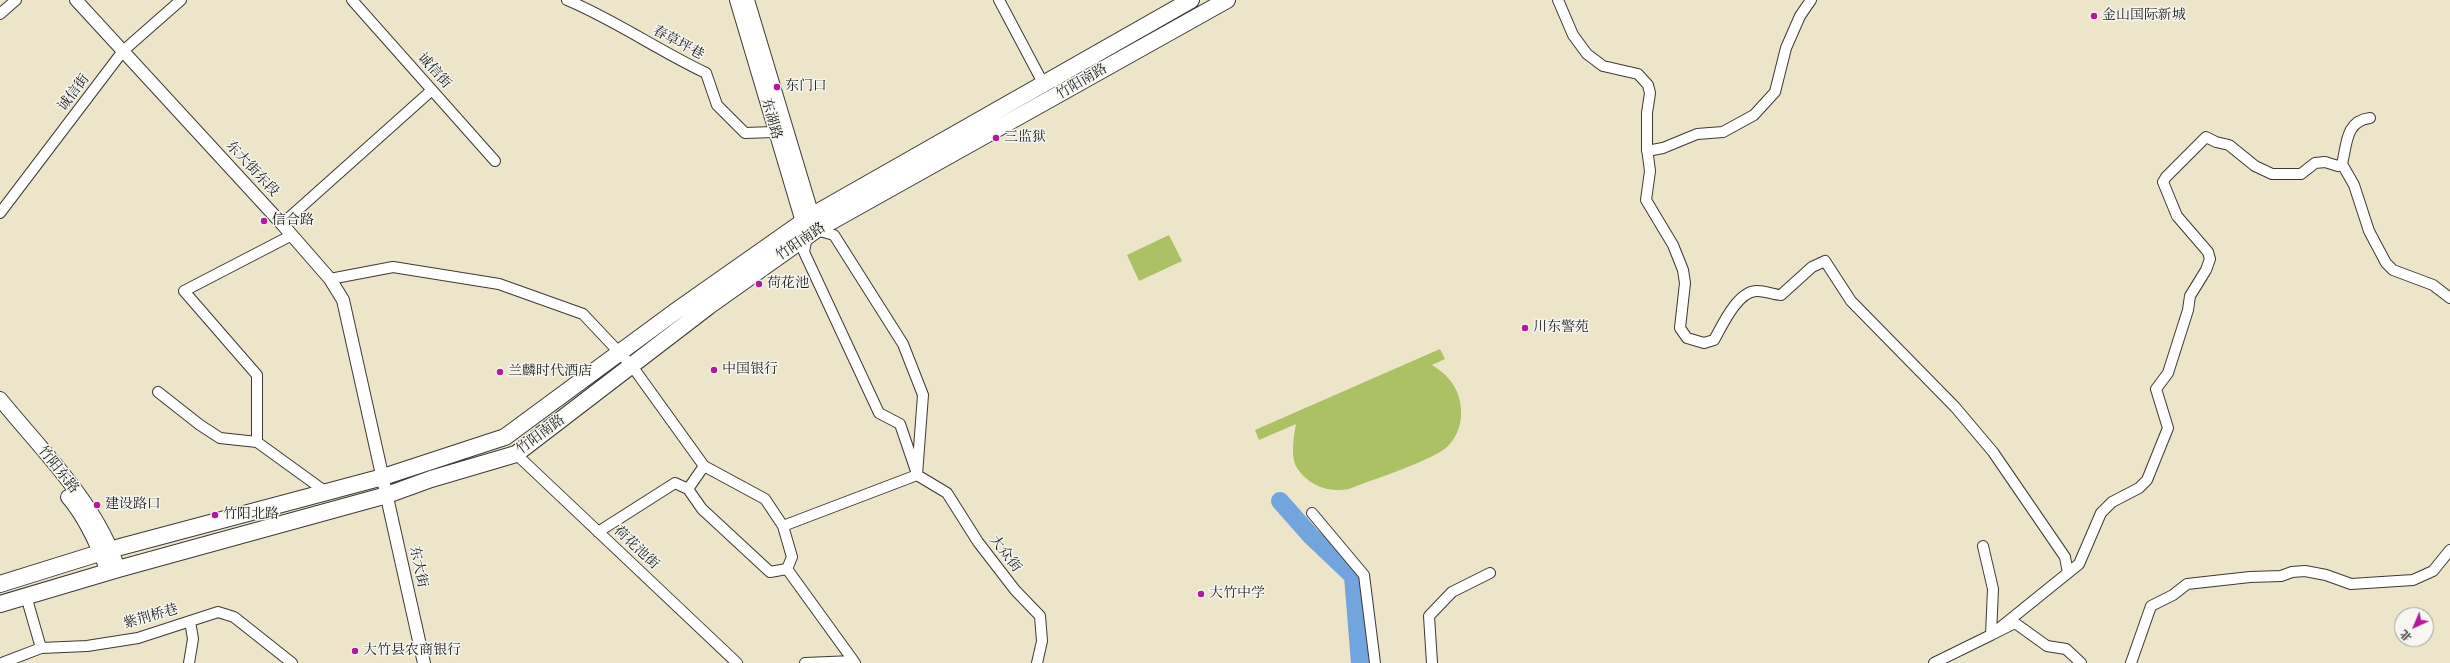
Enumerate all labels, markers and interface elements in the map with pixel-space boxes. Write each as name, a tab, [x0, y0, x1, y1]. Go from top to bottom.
place label: 金山国际新城	[2102, 8, 2186, 24]
marker: 金山国际新城	[2089, 11, 2099, 21]
street label: 春草坪巷	[649, 22, 707, 64]
street label: 诚信街	[414, 50, 454, 92]
street label: 竹阳南路	[1054, 61, 1110, 103]
street label: 诚信街	[55, 71, 93, 115]
place label: 东门口	[785, 79, 827, 95]
marker: 东门口	[772, 82, 782, 92]
street label: 东湖路	[757, 96, 785, 142]
place label: 三监狱	[1004, 130, 1046, 146]
marker: 三监狱	[991, 133, 1001, 143]
street label: 东大街东段	[222, 138, 282, 200]
place label: 信合路	[272, 213, 314, 229]
marker: 信合路	[259, 216, 269, 226]
street label: 竹阳南路	[773, 219, 829, 265]
place label: 荷花池	[767, 276, 809, 292]
marker: 荷花池	[754, 279, 764, 289]
place label: 川东警苑	[1533, 320, 1589, 336]
marker: 川东警苑	[1520, 323, 1530, 333]
place label: 中国银行	[722, 362, 778, 378]
place label: 兰麟时代酒店	[508, 364, 592, 380]
marker: 中国银行	[709, 365, 719, 375]
marker: 兰麟时代酒店	[495, 367, 505, 377]
street label: 竹阳南路	[513, 412, 569, 458]
street label: 竹阳东路	[34, 443, 82, 497]
place label: 建设路口	[105, 497, 161, 513]
marker: 建设路口	[92, 500, 102, 510]
place label: 竹阳北路	[223, 507, 279, 523]
marker: 竹阳北路	[210, 510, 220, 520]
street label: 荷花池街	[610, 523, 662, 573]
street label: 大众街	[985, 532, 1025, 576]
street label: 东大街	[405, 545, 431, 589]
place label: 大竹中学	[1209, 586, 1265, 602]
marker: 大竹中学	[1196, 589, 1206, 599]
street label: 紫荆桥巷	[122, 601, 180, 633]
north arrow	[2394, 607, 2434, 647]
text: 北	[2398, 627, 2414, 644]
place label: 大竹县农商银行	[363, 643, 461, 659]
marker: 大竹县农商银行	[350, 646, 360, 656]

